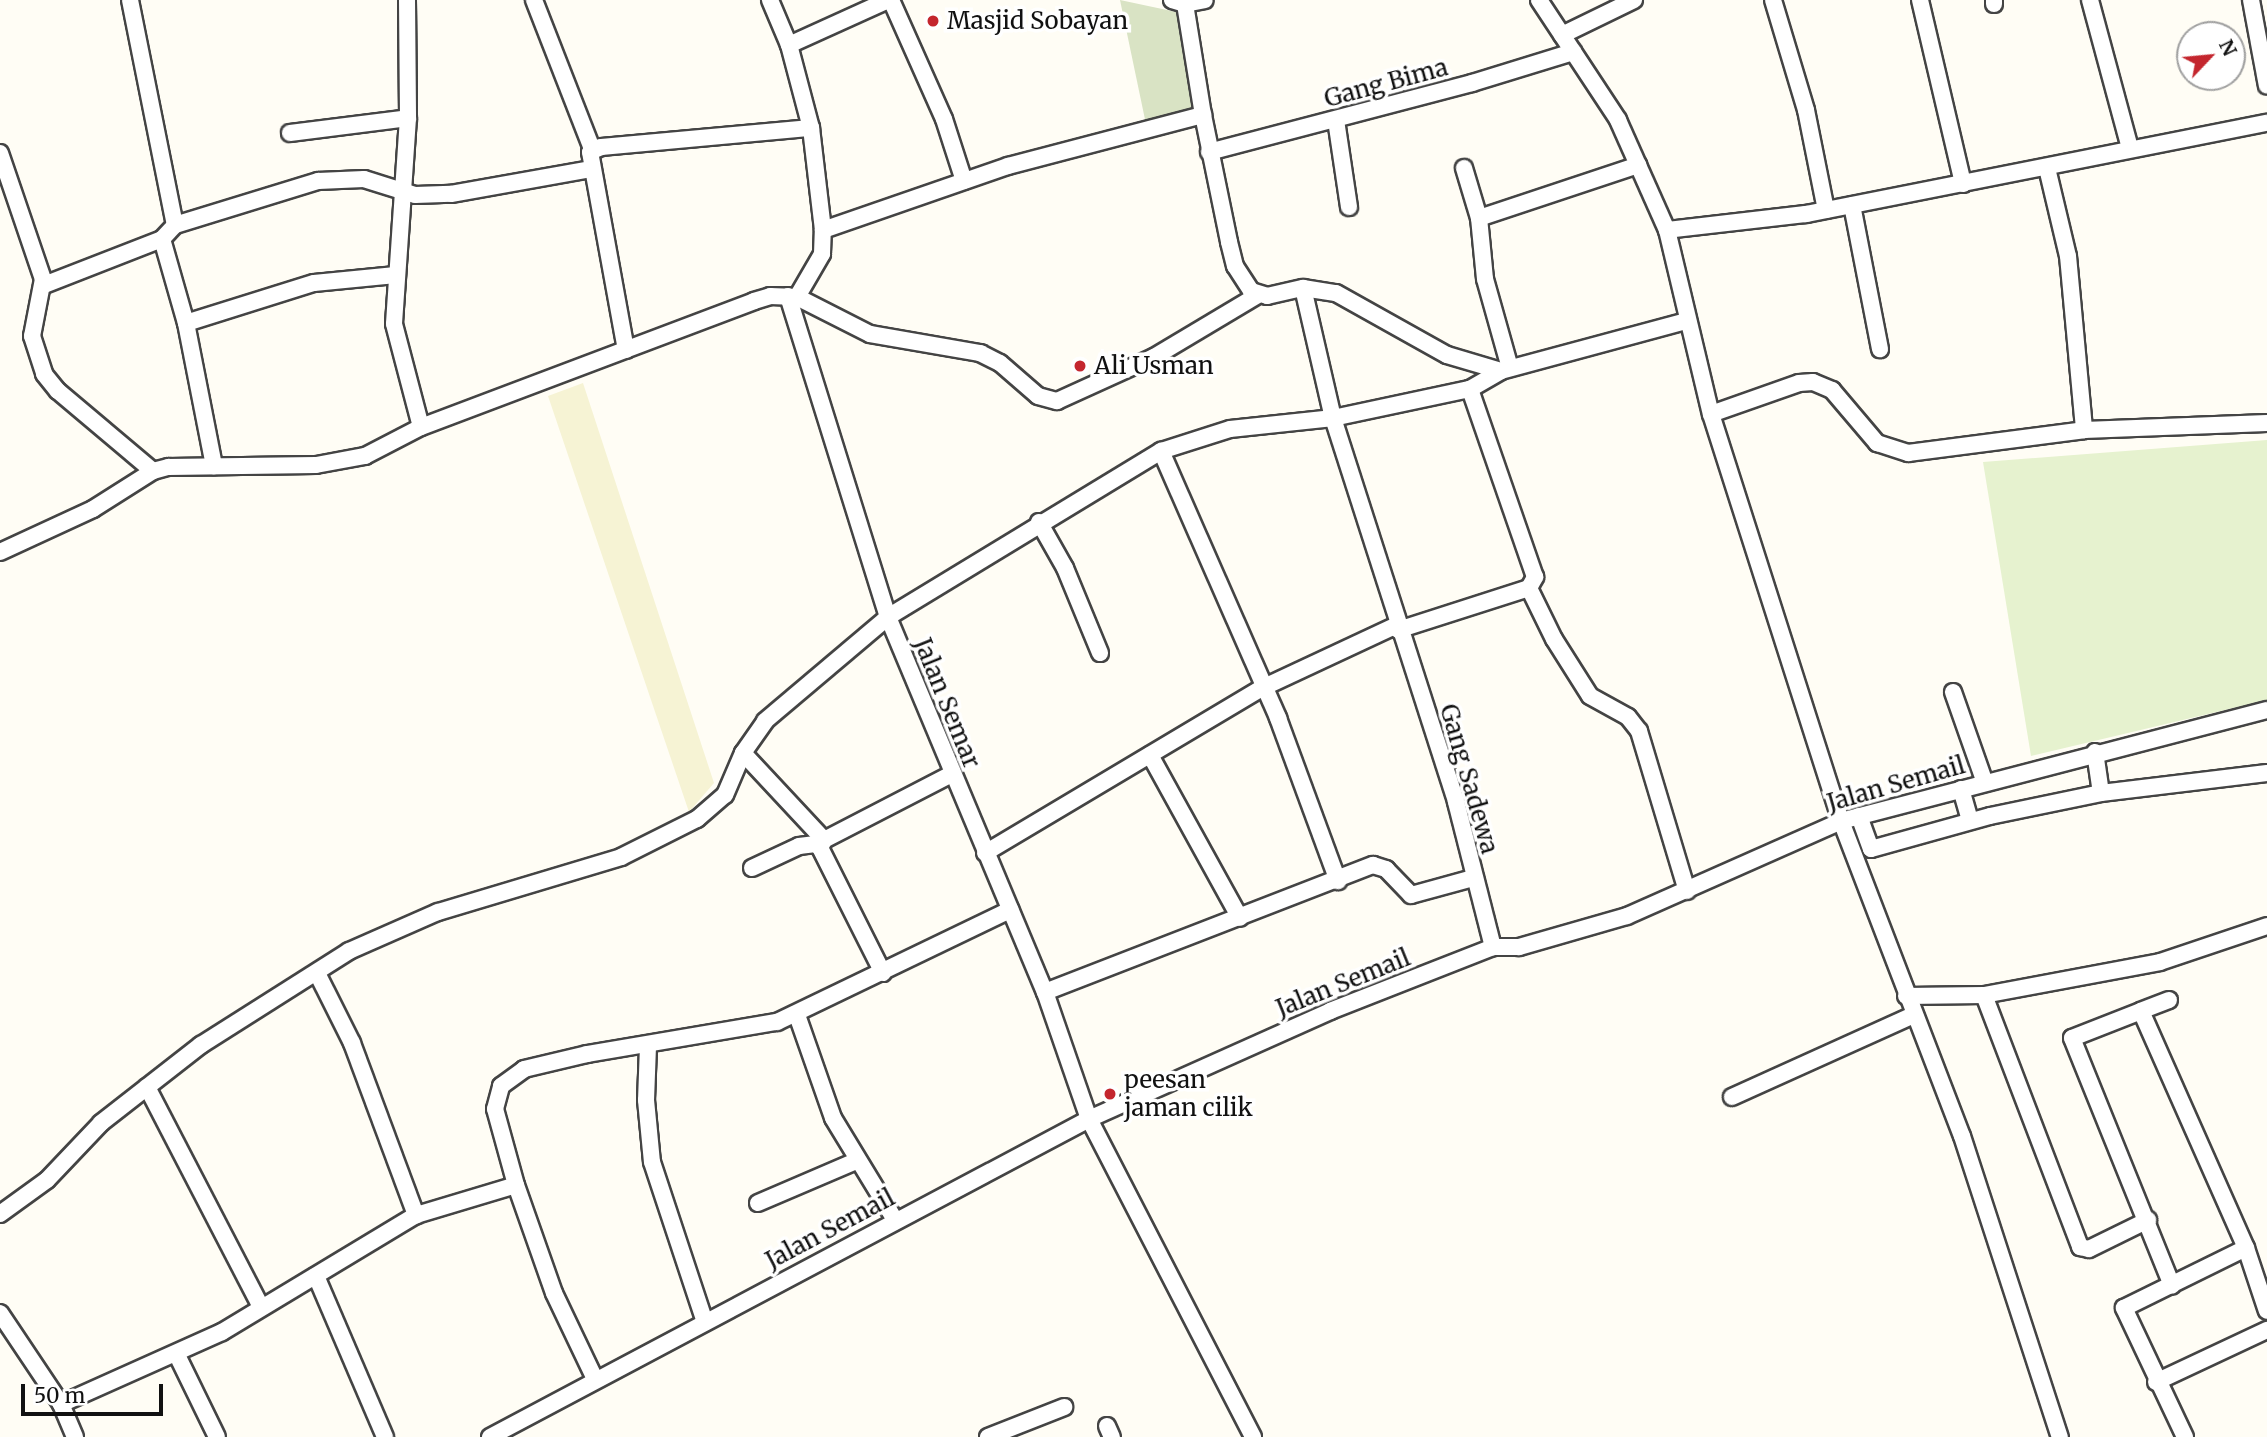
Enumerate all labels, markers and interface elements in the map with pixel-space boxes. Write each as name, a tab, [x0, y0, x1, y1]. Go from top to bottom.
place label: Masjid Sobayan	[947, 7, 1128, 35]
marker: Masjid Sobayan	[925, 13, 941, 29]
north arrow	[2176, 21, 2246, 91]
text: N	[2214, 36, 2242, 60]
street label: Gang Bima	[1321, 53, 1451, 113]
place label: Ali Usman	[1094, 352, 1214, 380]
marker: Ali Usman	[1072, 358, 1088, 374]
street label: Jalan Semar	[908, 634, 986, 772]
street label: Gang Sadewa	[1434, 701, 1504, 857]
street label: Jalan Semail	[1824, 751, 1968, 817]
street label: Jalan Semail	[1272, 943, 1414, 1023]
place label: peesan jaman cilik	[1124, 1066, 1253, 1122]
marker: peesan jaman cilik	[1102, 1086, 1118, 1102]
street label: Jalan Semail	[760, 1183, 900, 1275]
scale bar	[24, 1370, 166, 1414]
text: 50 m	[34, 1382, 85, 1409]

